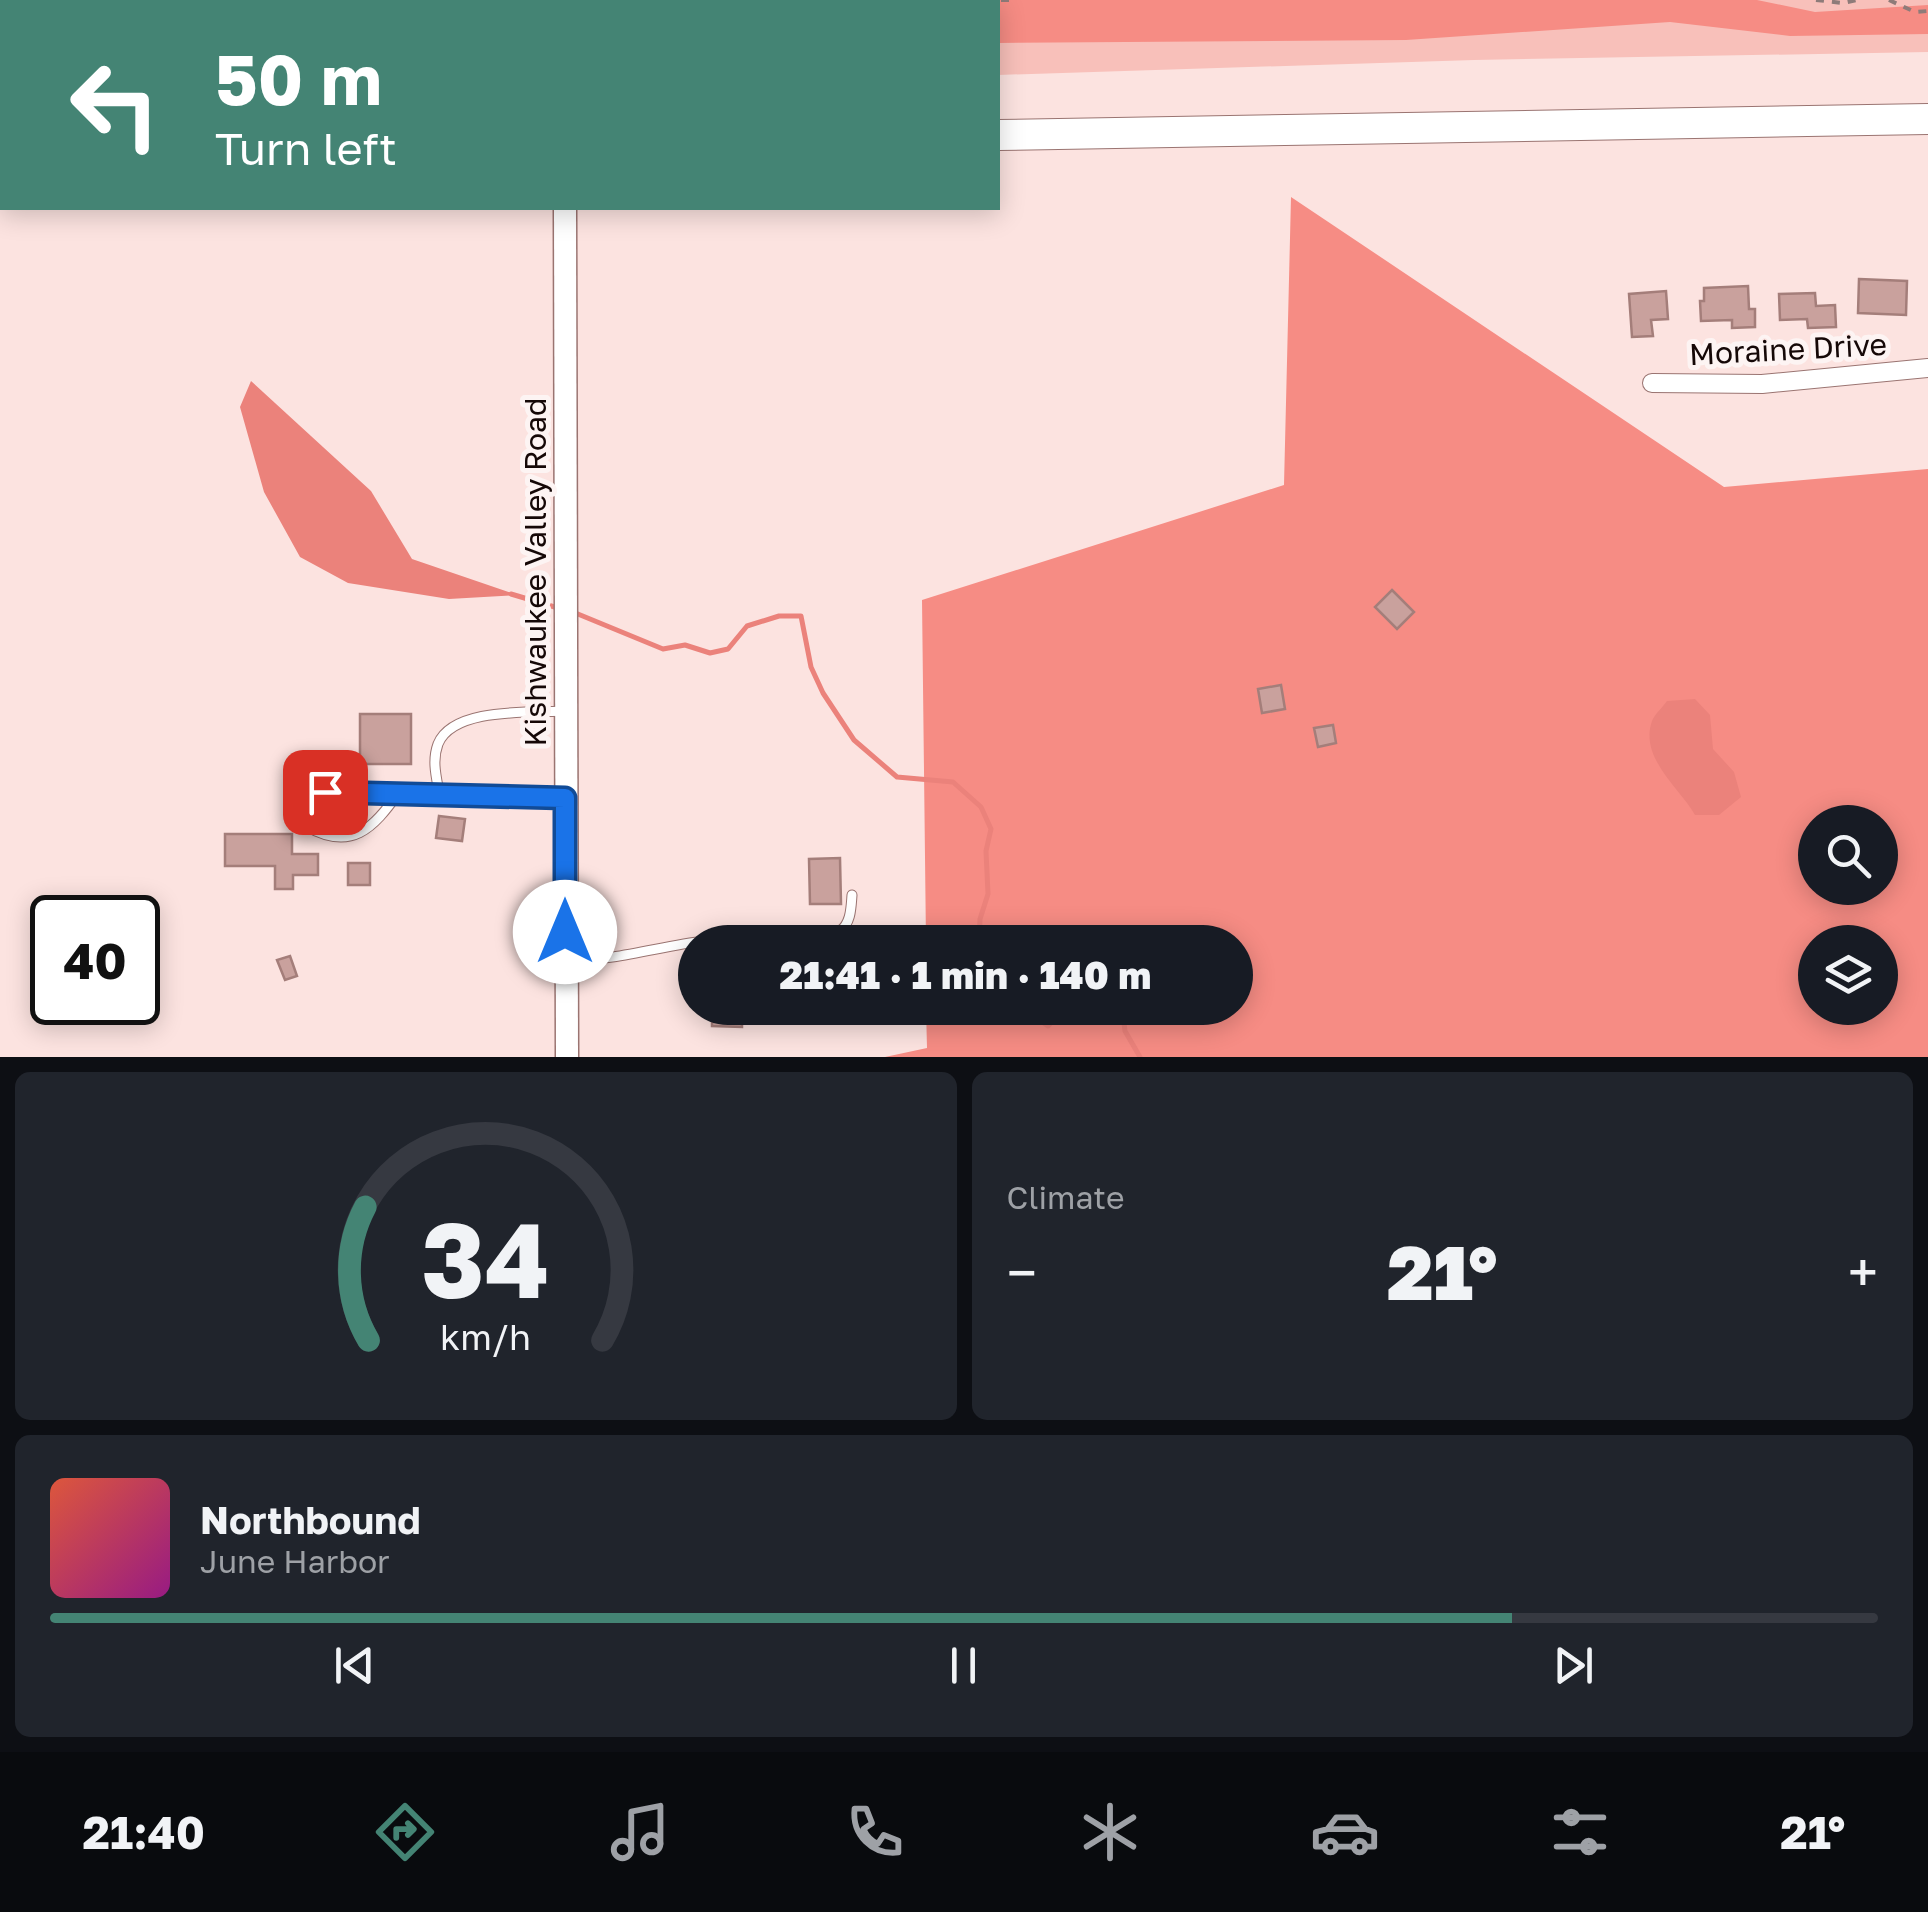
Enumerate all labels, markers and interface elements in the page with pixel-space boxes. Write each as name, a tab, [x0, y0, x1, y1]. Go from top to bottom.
text: 50 m	[215, 36, 382, 120]
icon: left	[50, 40, 180, 170]
text: Turn left	[215, 121, 397, 175]
street label: Moraine Drive	[1688, 326, 1888, 372]
street label: Kishwaukee Valley Road	[517, 398, 553, 747]
pin	[283, 750, 368, 835]
icon: arrive	[298, 765, 353, 820]
map controls	[1798, 805, 1898, 1025]
button: search	[1798, 805, 1898, 905]
position arrow	[513, 880, 617, 984]
speed limit sign: 40	[30, 895, 160, 1025]
button: layers	[1798, 925, 1898, 1025]
text: 21:41 · 1 min · 140 m	[780, 952, 1151, 997]
text: Climate	[1007, 1178, 1125, 1216]
text: 34	[422, 1196, 550, 1321]
text: 21°	[1387, 1226, 1497, 1317]
text: −	[1007, 1239, 1037, 1305]
text: +	[1848, 1239, 1878, 1305]
text: km/h	[440, 1315, 531, 1358]
text: Northbound	[200, 1497, 421, 1542]
text: June Harbor	[200, 1542, 390, 1580]
icon: previous	[327, 1638, 382, 1693]
icon: pause	[936, 1638, 991, 1693]
icon: next	[1546, 1638, 1601, 1693]
icon: directions	[370, 1797, 440, 1867]
icon: music	[605, 1797, 675, 1867]
icon: phone	[840, 1797, 910, 1867]
icon: climate	[1075, 1797, 1145, 1867]
icon: car	[1310, 1797, 1380, 1867]
icon: filters	[1545, 1797, 1615, 1867]
text: 21:40	[83, 1805, 205, 1859]
text: 21°	[1780, 1805, 1845, 1859]

